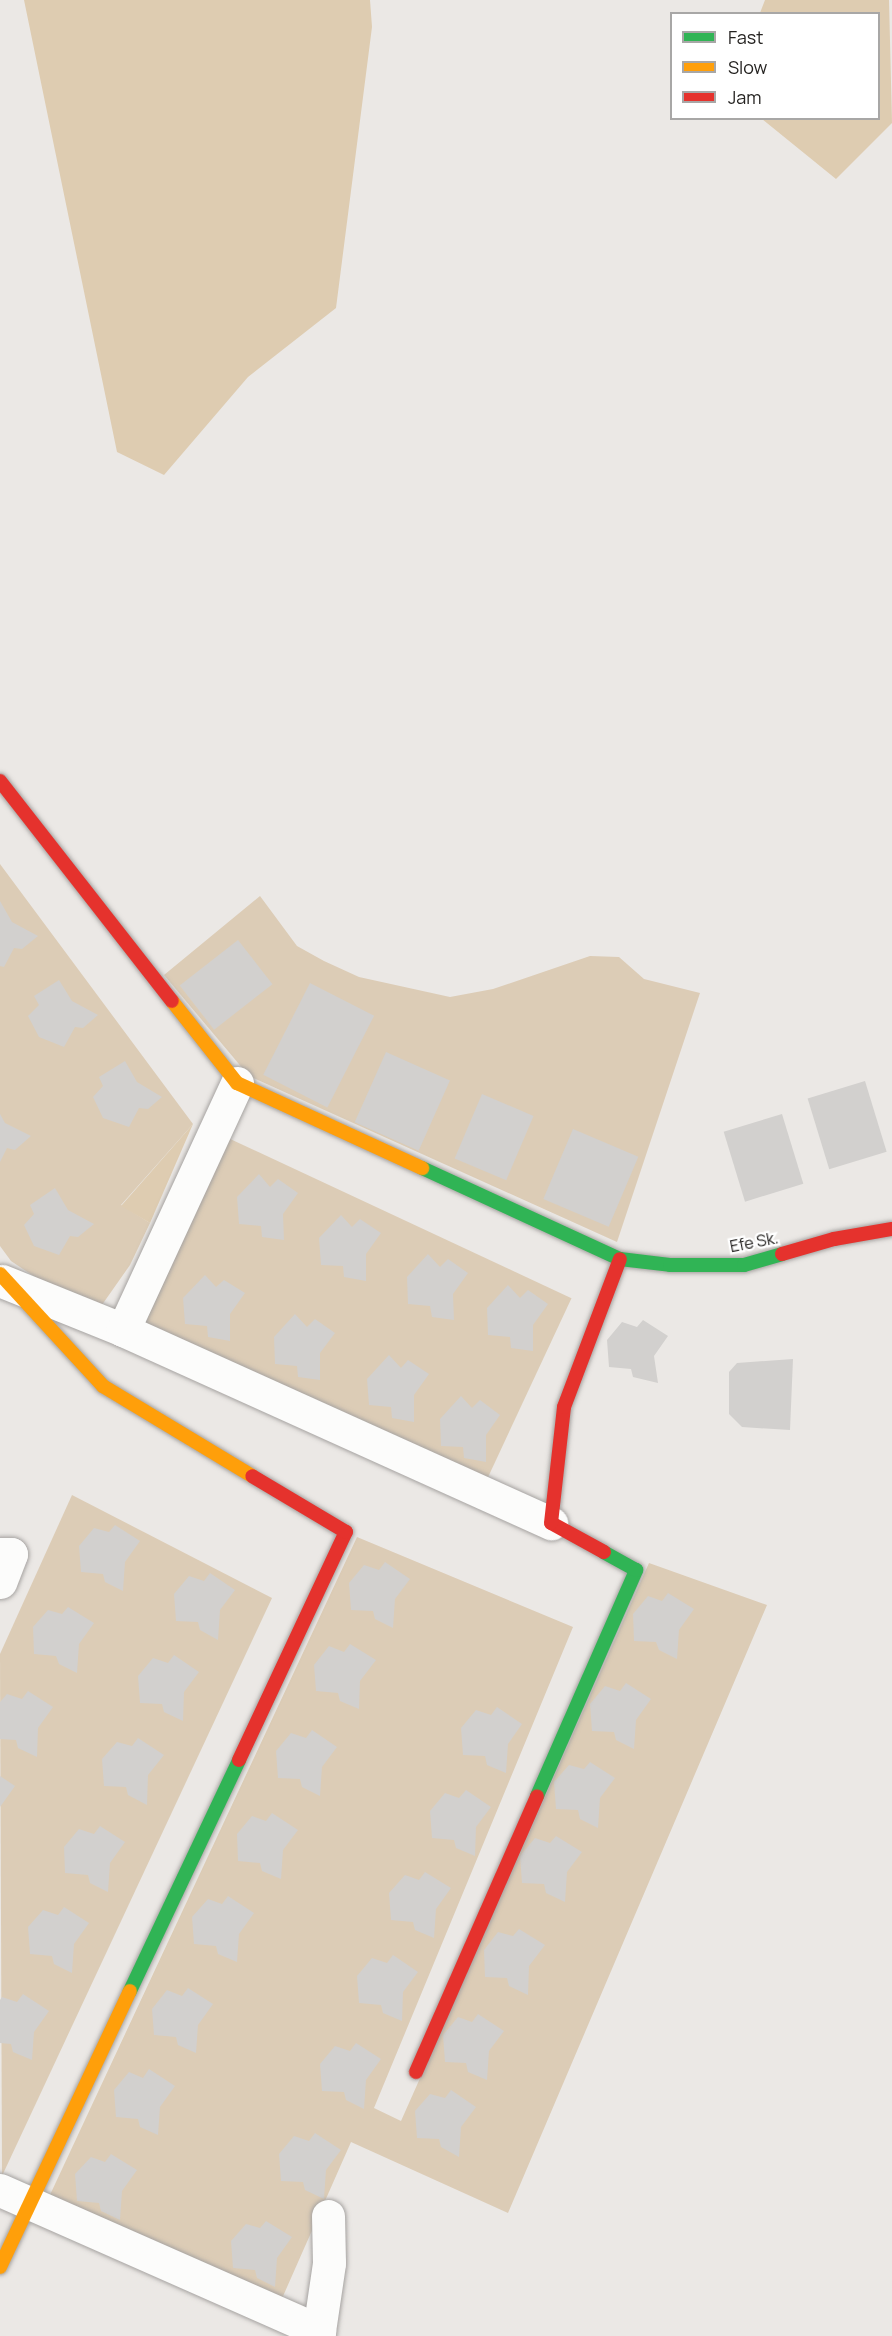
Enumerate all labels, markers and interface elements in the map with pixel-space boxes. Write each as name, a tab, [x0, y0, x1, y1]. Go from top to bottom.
legend	[670, 12, 880, 120]
text: Fast	[728, 25, 763, 49]
text: Slow	[728, 55, 767, 79]
text: Jam	[728, 85, 762, 109]
street label: Efe Sk.	[728, 1228, 780, 1256]

